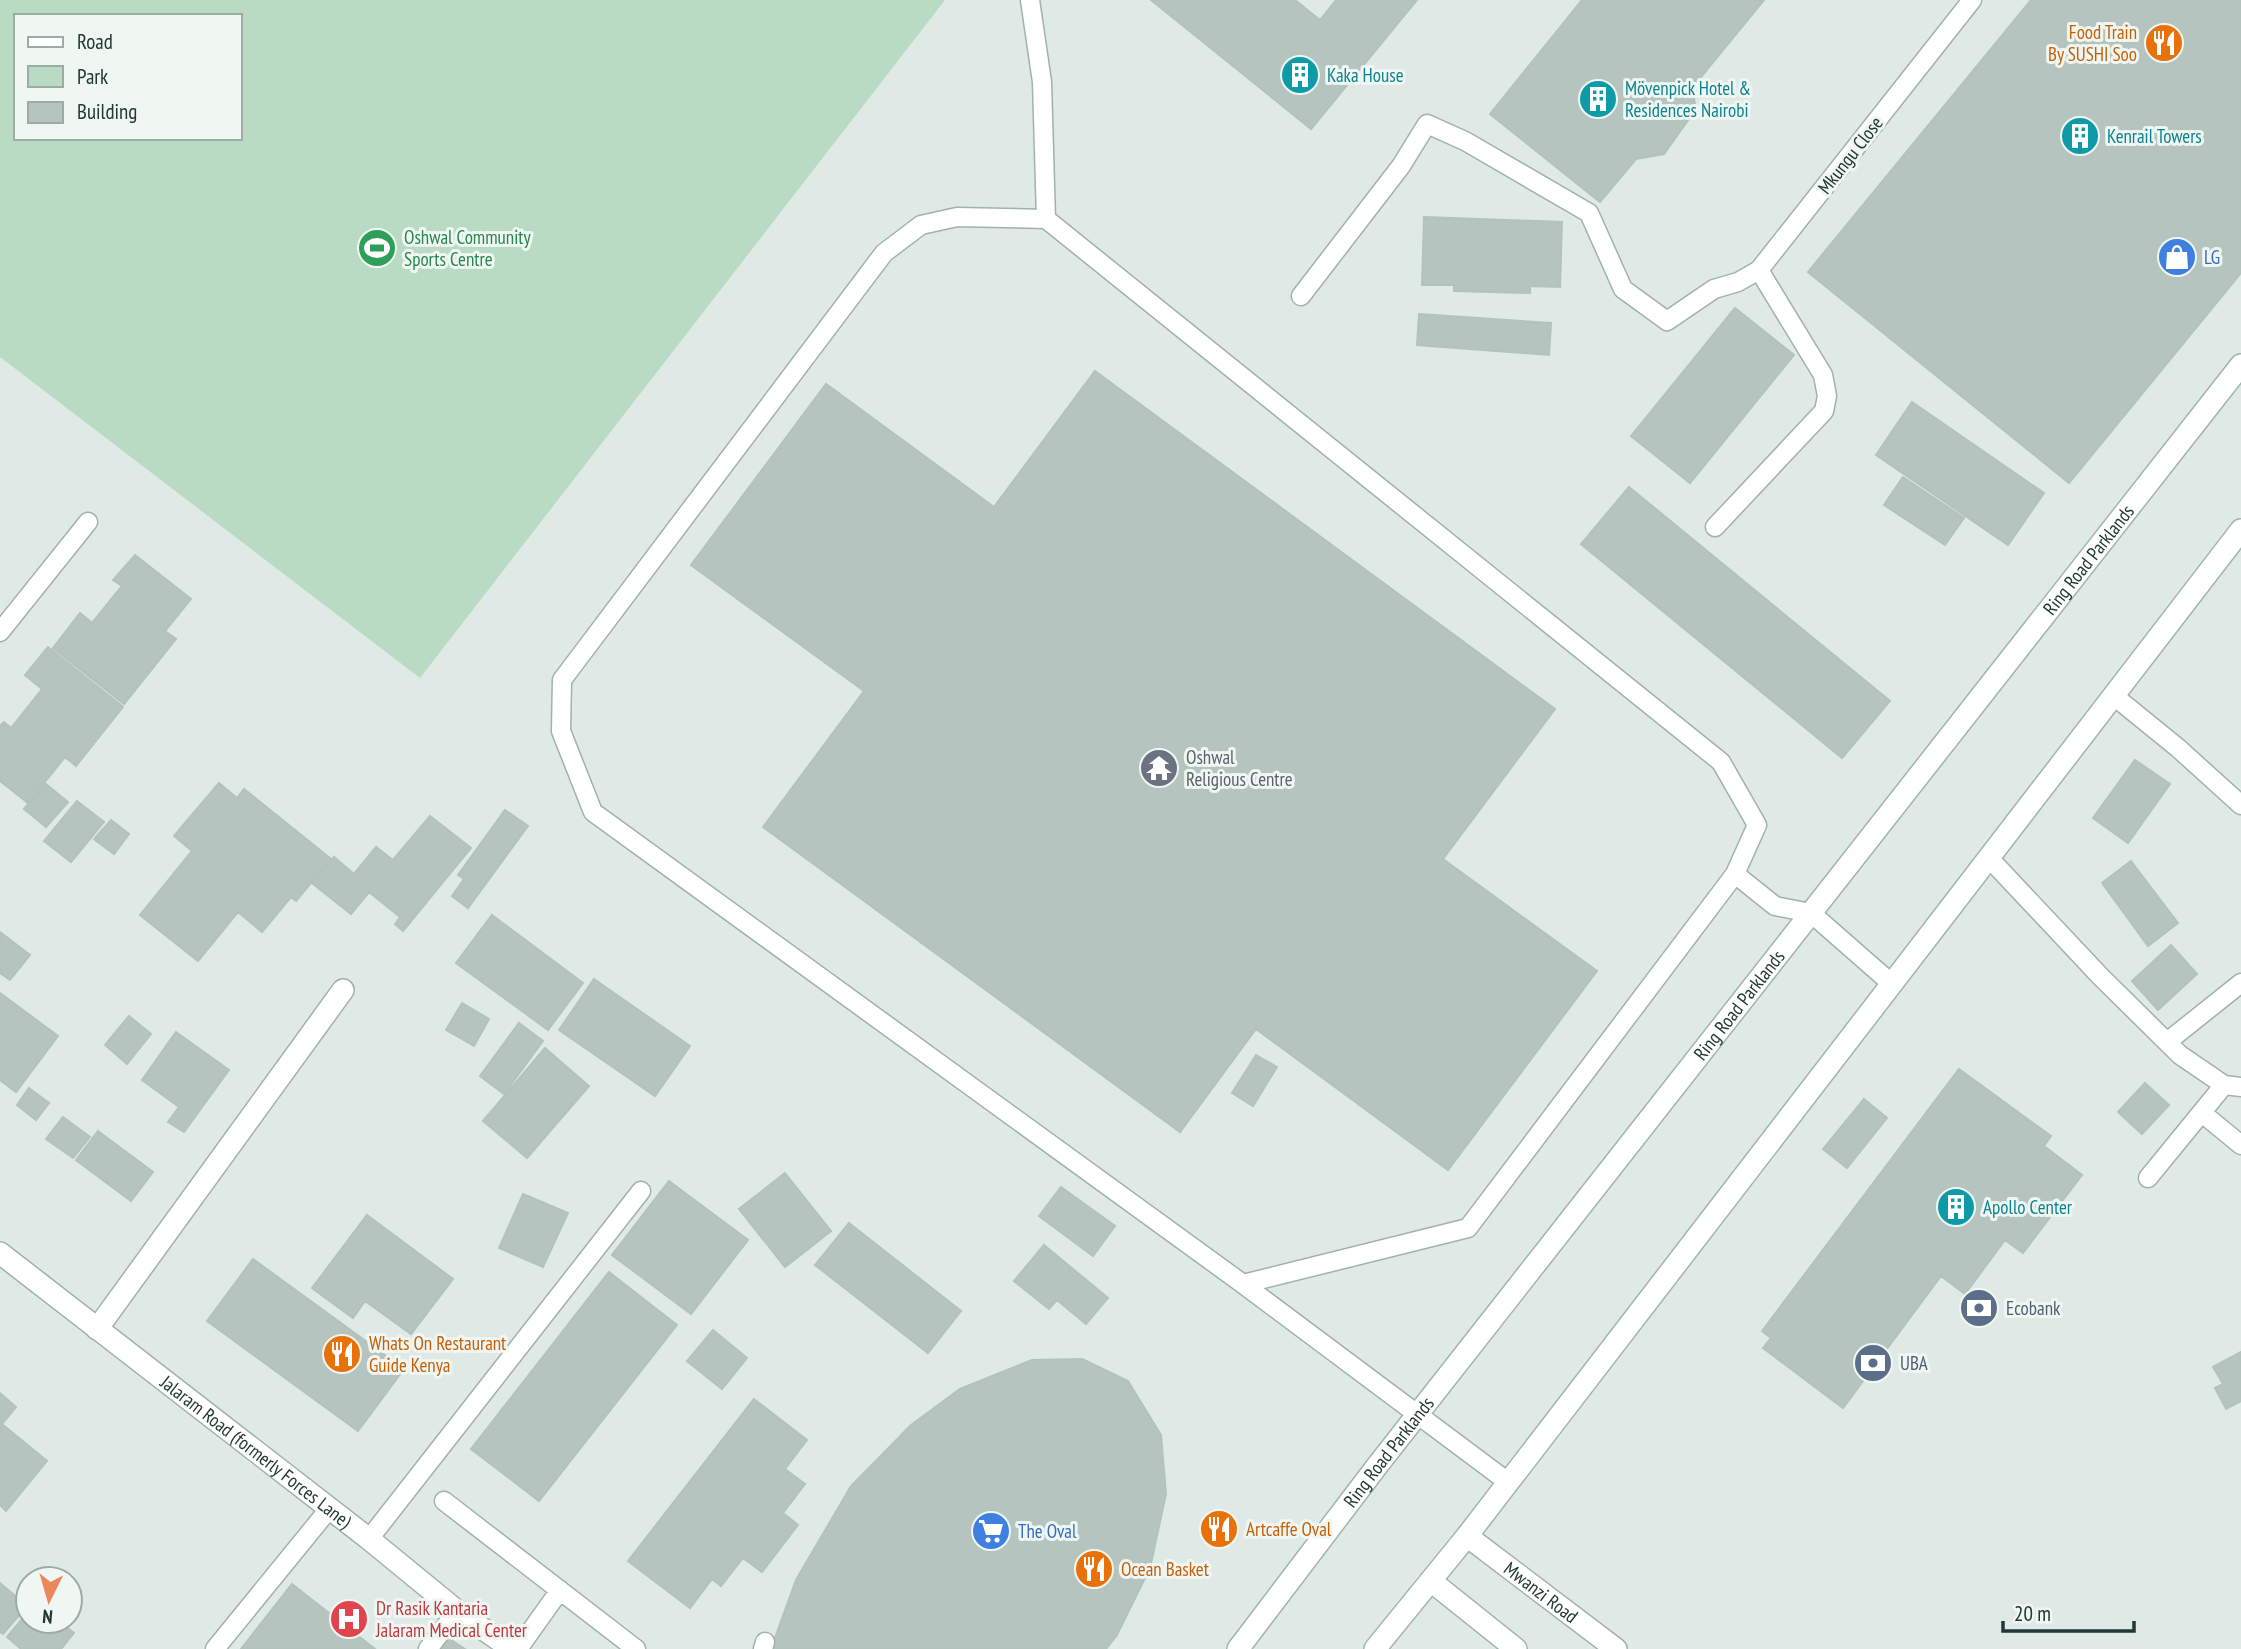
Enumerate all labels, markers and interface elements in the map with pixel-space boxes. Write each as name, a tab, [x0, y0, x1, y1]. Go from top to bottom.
legend	[14, 14, 242, 140]
place label: Food Train By SUSHI Soo	[2048, 20, 2137, 66]
restaurant icon: Food Train By SUSHI Soo	[2143, 22, 2185, 64]
text: Road	[77, 28, 113, 55]
building icon: Kaka House	[1279, 54, 1321, 96]
text: Park	[77, 63, 108, 90]
place label: Kaka House	[1327, 63, 1404, 87]
place label: Mövenpick Hotel & Residences Nairobi	[1625, 76, 1751, 122]
building icon: Mövenpick Hotel & Residences Nairobi	[1577, 78, 1619, 120]
text: Building	[77, 98, 137, 125]
street label: Mkungu Close	[1812, 111, 1888, 199]
building icon: Kenrail Towers	[2059, 115, 2101, 157]
place label: Kenrail Towers	[2107, 124, 2202, 148]
place label: Oshwal Community Sports Centre	[404, 225, 531, 271]
sports icon: Oshwal Community Sports Centre	[356, 227, 398, 269]
shop icon: LG	[2156, 236, 2198, 278]
place label: LG	[2204, 245, 2220, 269]
street label: Ring Road Parklands	[2038, 500, 2139, 620]
place label: Oshwal Religious Centre	[1186, 745, 1293, 791]
temple icon: Oshwal Religious Centre	[1138, 747, 1180, 789]
street label: Ring Road Parklands	[1688, 945, 1790, 1065]
building icon: Apollo Center	[1935, 1186, 1977, 1228]
place label: Apollo Center	[1983, 1195, 2073, 1219]
bank icon: Ecobank	[1958, 1287, 2000, 1329]
place label: Ecobank	[2006, 1296, 2061, 1320]
place label: Whats On Restaurant Guide Kenya	[369, 1331, 507, 1377]
restaurant icon: Whats On Restaurant Guide Kenya	[321, 1333, 363, 1375]
bank icon: UBA	[1852, 1342, 1894, 1384]
place label: UBA	[1900, 1351, 1928, 1375]
street label: Jalaram Road (formerly Forces Lane)	[155, 1369, 357, 1533]
street label: Ring Road Parklands	[1338, 1392, 1439, 1512]
restaurant icon: Artcaffe Oval	[1198, 1508, 1240, 1550]
supermarket icon: The Oval	[970, 1510, 1012, 1552]
place label: Artcaffe Oval	[1246, 1517, 1332, 1541]
place label: The Oval	[1018, 1519, 1077, 1543]
restaurant icon: Ocean Basket	[1073, 1548, 1115, 1590]
street label: Mwanzi Road	[1499, 1556, 1583, 1628]
place label: Ocean Basket	[1121, 1557, 1210, 1581]
north arrow	[14, 1565, 84, 1635]
scale bar	[2003, 1590, 2134, 1634]
place label: Dr Rasik Kantaria Jalaram Medical Center	[375, 1596, 528, 1642]
hospital icon: Dr Rasik Kantaria Jalaram Medical Center	[328, 1598, 370, 1640]
text: 20 m	[2014, 1600, 2051, 1627]
text: N	[41, 1605, 54, 1629]

